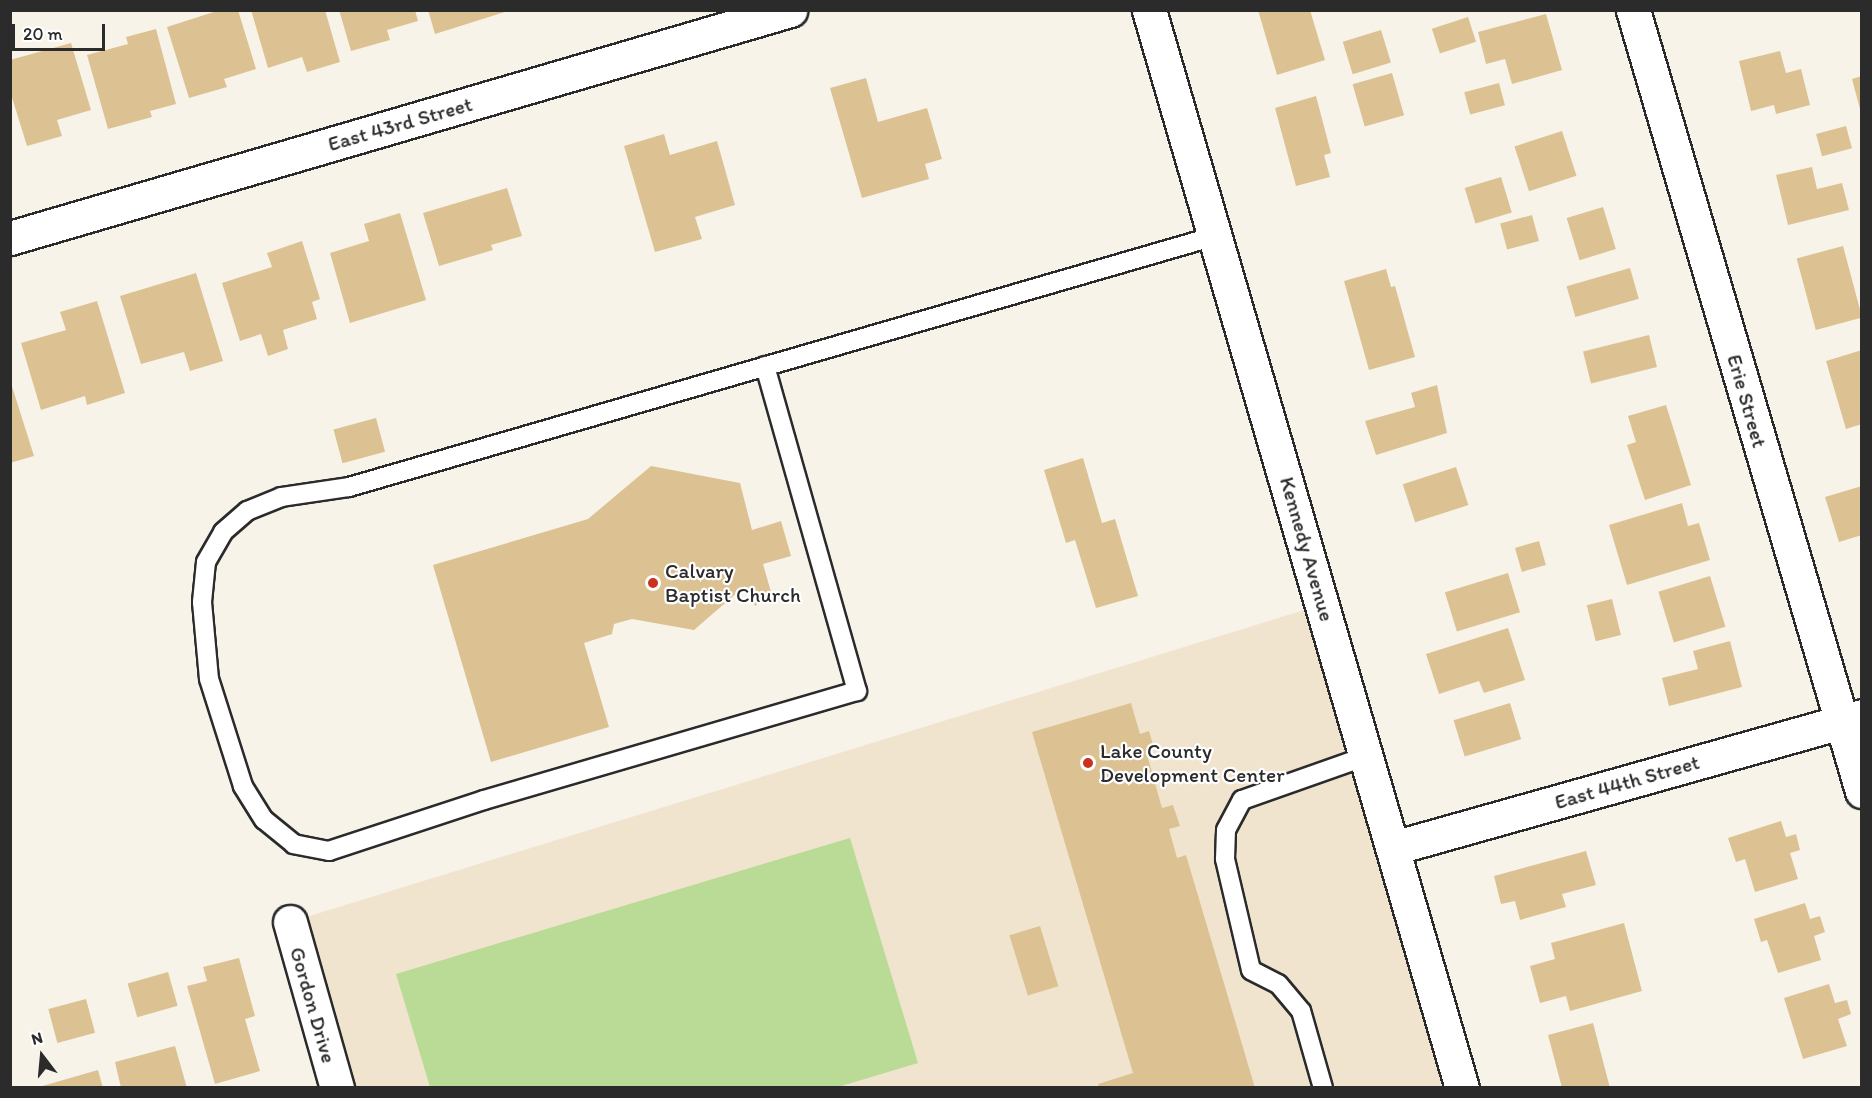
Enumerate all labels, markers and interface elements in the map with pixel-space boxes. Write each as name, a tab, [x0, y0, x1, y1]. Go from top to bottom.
scale bar	[15, 12, 108, 50]
text: 20 m	[23, 23, 63, 45]
street label: East 43rd Street	[325, 91, 475, 157]
street label: Erie Street	[1722, 352, 1772, 450]
street label: Kennedy Avenue	[1274, 474, 1340, 624]
place label: Calvary Baptist Church	[665, 558, 801, 608]
marker: Calvary Baptist Church	[646, 576, 660, 590]
place label: Lake County Development Center	[1100, 738, 1284, 788]
street label: East 44th Street	[1552, 749, 1702, 815]
marker: Lake County Development Center	[1081, 756, 1095, 770]
street label: Gordon Drive	[284, 944, 342, 1066]
north arrow	[12, 1026, 72, 1086]
text: N	[29, 1028, 45, 1049]

